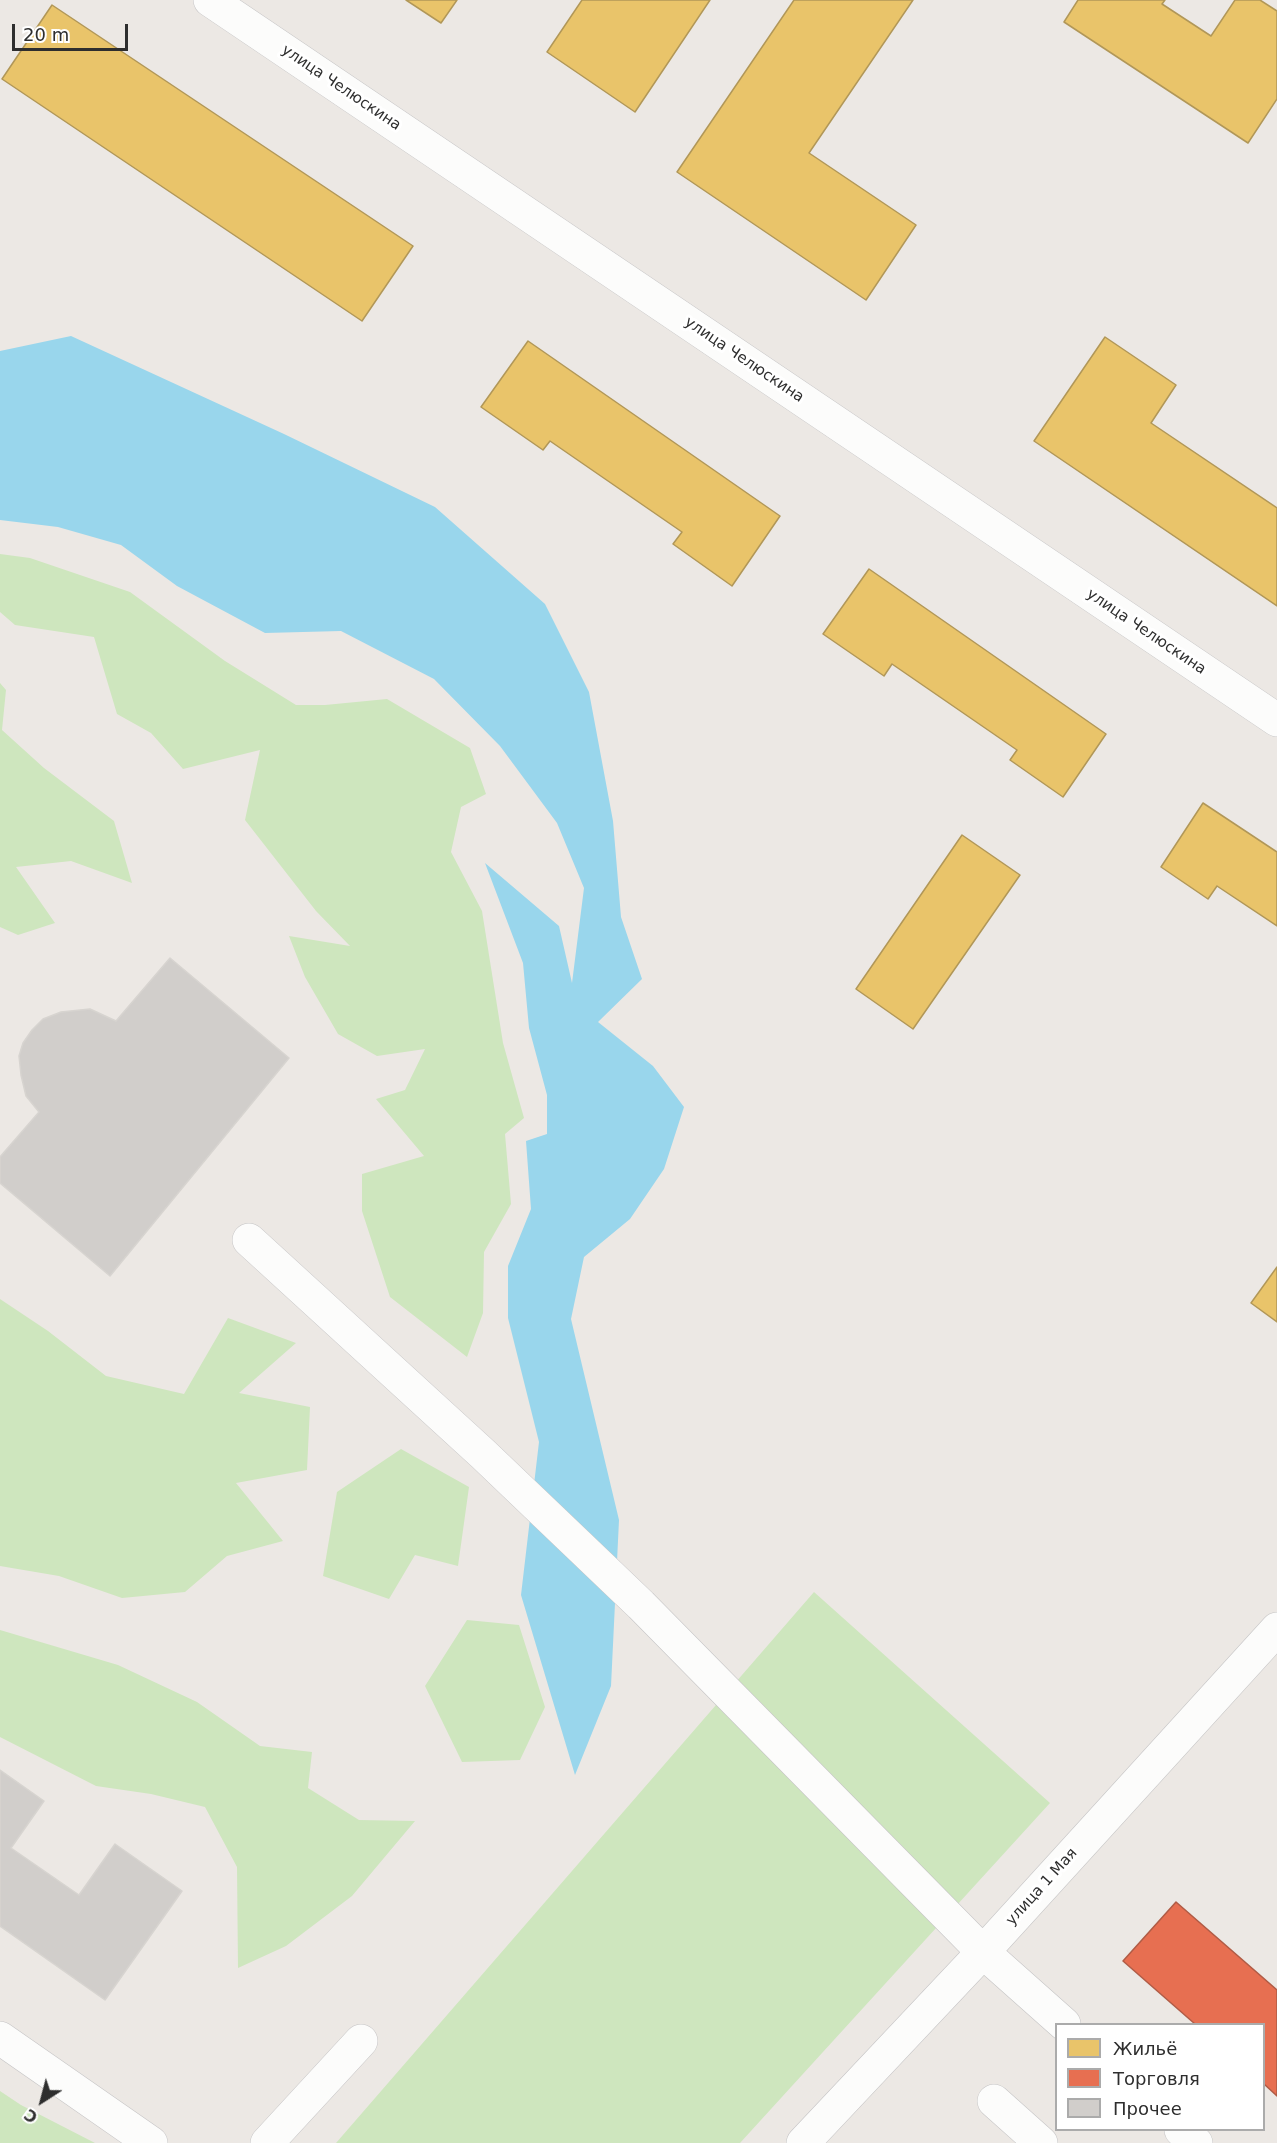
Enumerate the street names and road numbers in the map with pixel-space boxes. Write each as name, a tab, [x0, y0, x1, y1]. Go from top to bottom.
street label: улица Челюскина	[278, 41, 404, 135]
street label: улица Челюскина	[681, 313, 807, 407]
street label: улица Челюскина	[1083, 585, 1209, 679]
street label: улица 1 Мая	[1003, 1845, 1081, 1929]

